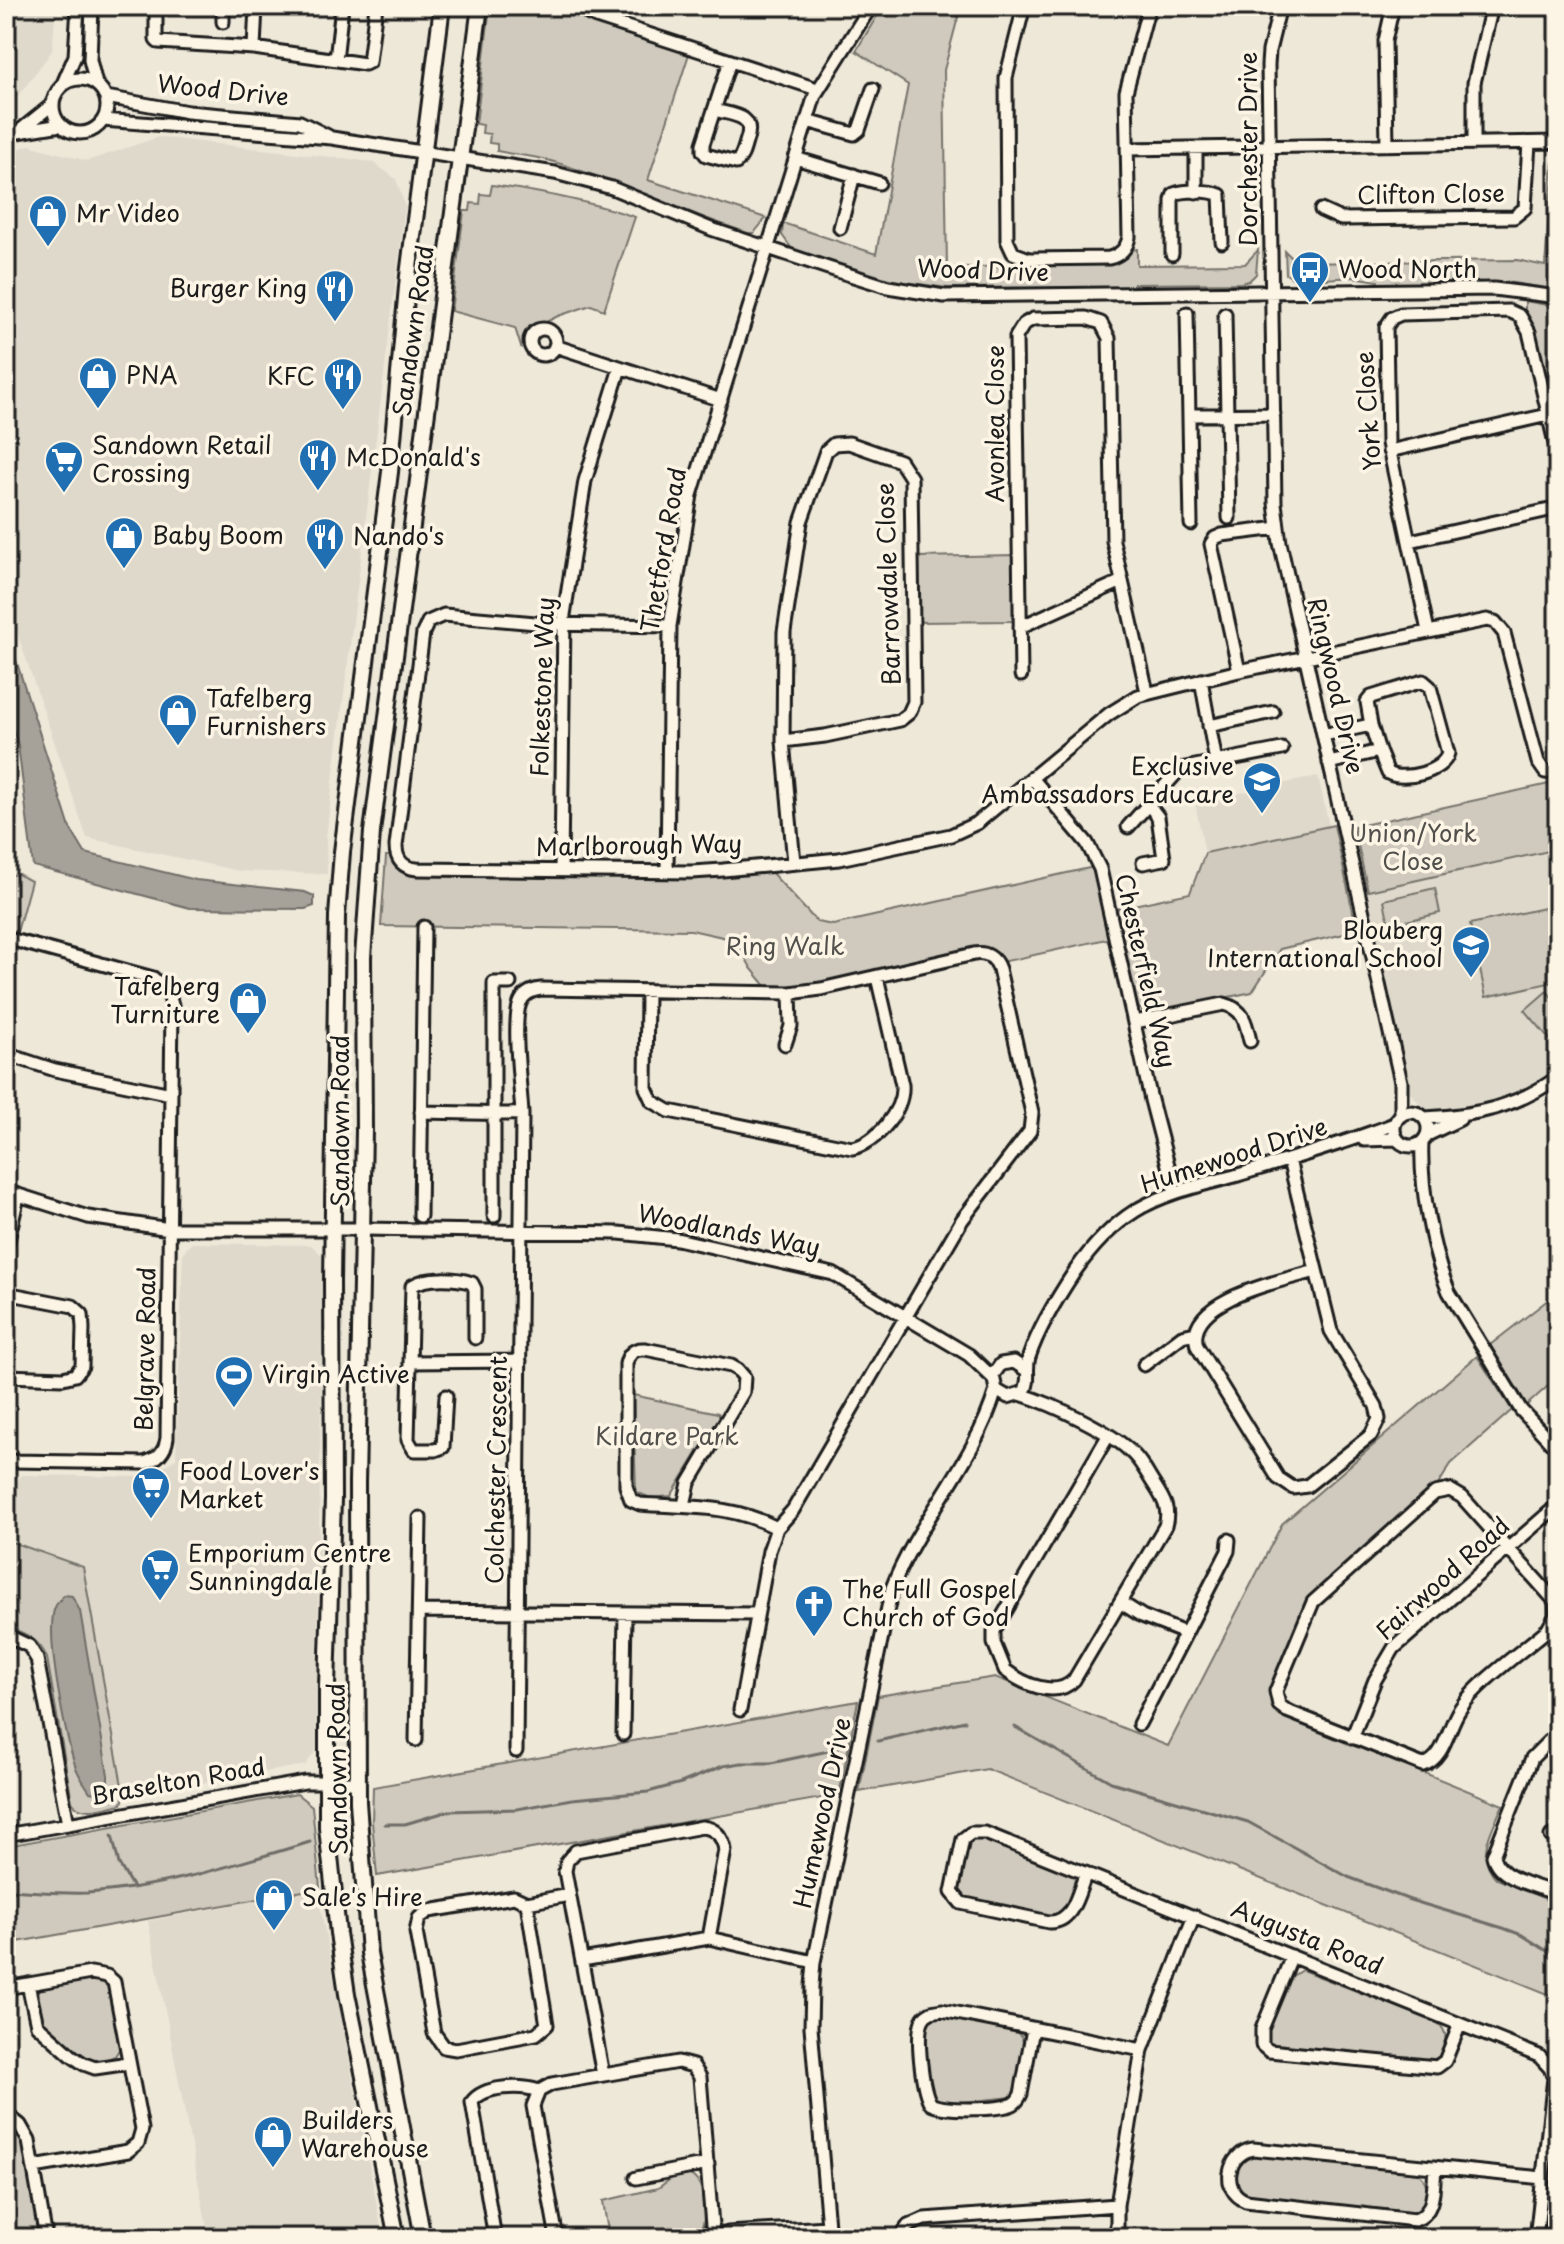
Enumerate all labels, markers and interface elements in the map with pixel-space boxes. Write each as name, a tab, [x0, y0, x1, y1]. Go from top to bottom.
street label: Dorchester Drive	[1229, 52, 1265, 246]
street label: Wood Drive	[156, 64, 291, 114]
street label: Clifton Close	[1357, 174, 1505, 212]
shop icon: Mr Video	[27, 193, 69, 248]
place label: Mr Video	[76, 194, 180, 230]
street label: Sandown Road	[382, 243, 442, 419]
street label: Wood Drive	[916, 249, 1050, 289]
bus stop icon: Wood North	[1289, 249, 1331, 304]
place label: Wood North	[1338, 250, 1477, 286]
restaurant icon: Burger King	[314, 268, 356, 323]
place label: Burger King	[169, 269, 307, 305]
street label: Avonlea Close	[976, 346, 1012, 502]
street label: York Close	[1345, 350, 1389, 472]
shop icon: PNA	[77, 355, 119, 410]
place label: PNA	[126, 356, 178, 392]
restaurant icon: KFC	[322, 356, 364, 411]
place label: KFC	[267, 357, 315, 393]
place label: Sandown Retail Crossing	[92, 426, 272, 490]
restaurant icon: McDonald's	[297, 437, 339, 492]
place label: McDonald's	[346, 438, 481, 474]
supermarket icon: Sandown Retail Crossing	[43, 439, 85, 494]
street label: Thetford Road	[630, 464, 694, 635]
street label: Barrowdale Close	[865, 482, 909, 686]
shop icon: Baby Boom	[103, 515, 145, 570]
place label: Baby Boom	[152, 516, 284, 552]
restaurant icon: Nando's	[304, 516, 346, 571]
place label: Nando's	[353, 517, 444, 553]
street label: Ringwood Drive	[1299, 594, 1375, 777]
street label: Folkestone Way	[520, 596, 562, 777]
place label: Tafelberg Furnishers	[206, 679, 326, 743]
shop icon: Tafelberg Furnishers	[157, 692, 199, 747]
place label: Exclusive Ambassadors Educare	[982, 747, 1234, 811]
school or university icon: Exclusive Ambassadors Educare	[1241, 760, 1283, 815]
park label: Union/York Close	[1349, 814, 1477, 878]
street label: Marlborough Way	[536, 824, 742, 864]
street label: Chesterfield Way	[1107, 870, 1187, 1071]
place label: Blouberg International School	[1207, 911, 1443, 975]
school or university icon: Blouberg International School	[1450, 924, 1492, 979]
park label: Ring Walk	[725, 927, 845, 963]
place label: Tafelberg Turniture	[110, 967, 220, 1031]
shop icon: Tafelberg Turniture	[227, 980, 269, 1035]
street label: Sandown Road	[321, 1035, 357, 1207]
street label: Humewood Drive	[1135, 1107, 1331, 1201]
street label: Woodlands Way	[635, 1194, 824, 1264]
street label: Belgrave Road	[125, 1266, 163, 1431]
sports icon: Virgin Active	[213, 1354, 255, 1409]
place label: Virgin Active	[262, 1355, 410, 1391]
street label: Colchester Crescent	[475, 1355, 515, 1584]
park label: Kildare Park	[595, 1417, 739, 1453]
place label: Food Lover's Market	[179, 1452, 320, 1516]
supermarket icon: Food Lover's Market	[130, 1465, 172, 1520]
street label: Fairwood Road	[1367, 1507, 1517, 1648]
place label: Emporium Centre Sunningdale	[188, 1534, 391, 1598]
supermarket icon: Emporium Centre Sunningdale	[139, 1547, 181, 1602]
place label: The Full Gospel Church of God	[842, 1570, 1017, 1634]
church icon: The Full Gospel Church of God	[793, 1583, 835, 1638]
street label: Sandown Road	[316, 1682, 356, 1856]
street label: Humewood Drive	[783, 1714, 859, 1911]
street label: Braselton Road	[87, 1747, 268, 1813]
shop icon: Sale's Hire	[253, 1877, 295, 1932]
place label: Sale's Hire	[302, 1878, 423, 1914]
street label: Augusta Road	[1226, 1889, 1389, 1983]
place label: Builders Warehouse	[301, 2101, 429, 2165]
shop icon: Builders Warehouse	[252, 2114, 294, 2169]

